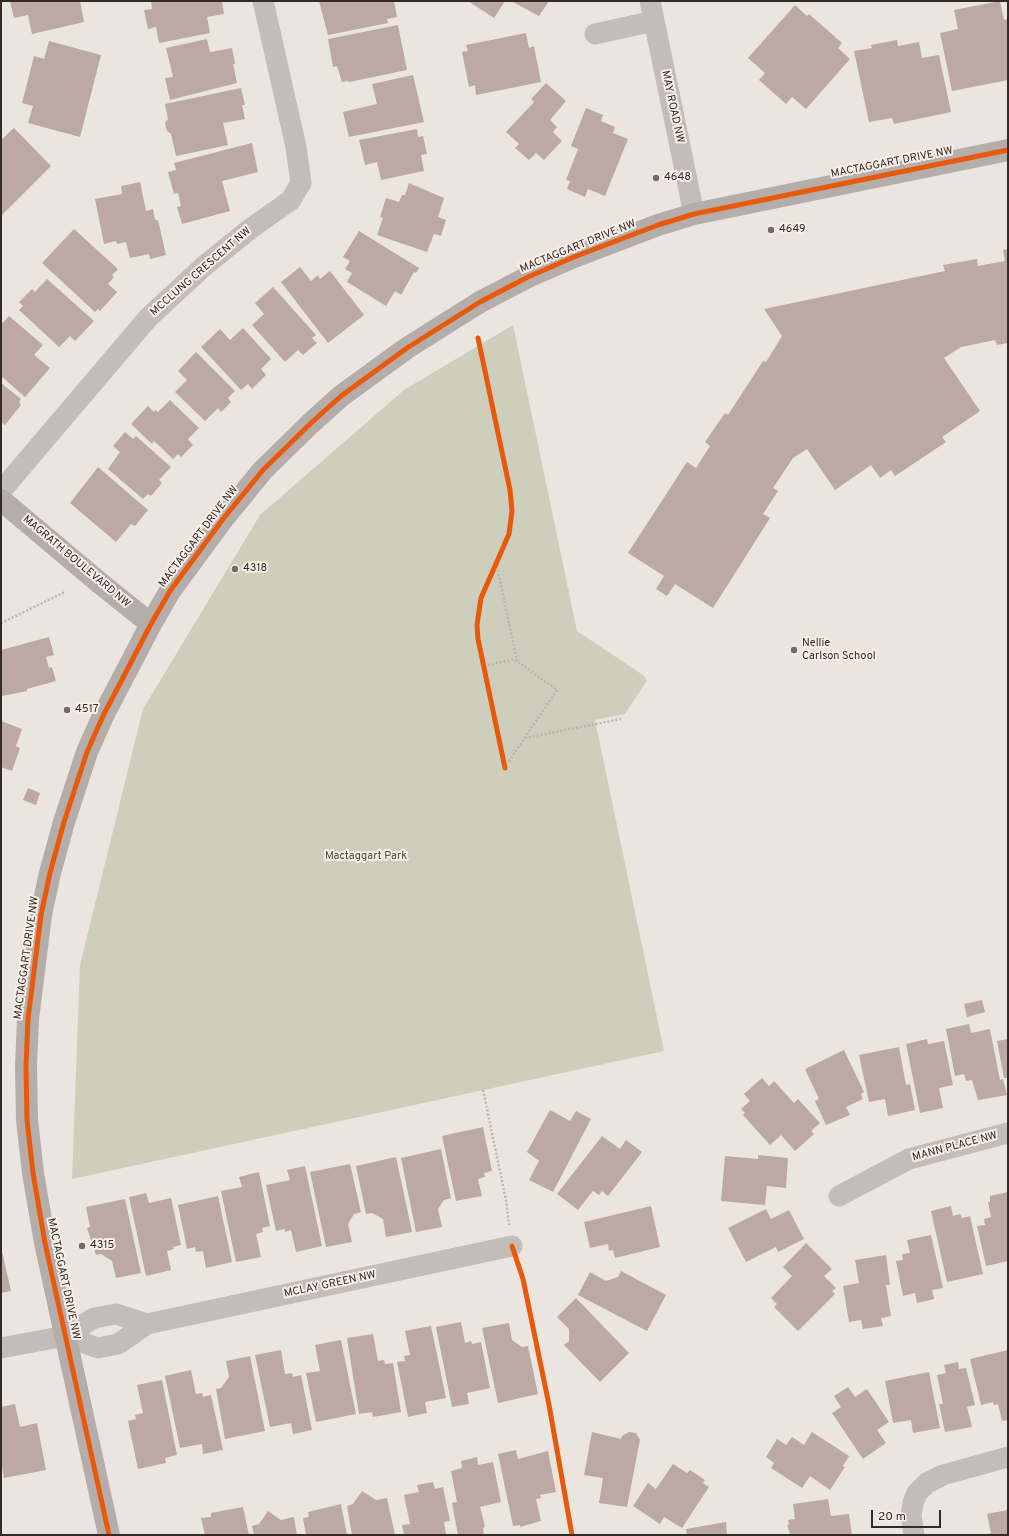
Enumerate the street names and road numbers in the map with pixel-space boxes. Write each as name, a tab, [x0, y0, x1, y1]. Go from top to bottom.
street label: MAY ROAD NW	[658, 70, 686, 144]
street label: MACTAGGART DRIVE NW	[830, 145, 954, 181]
street label: MACTAGGART DRIVE NW	[518, 218, 638, 276]
street label: MCCLUNG CRESCENT NW	[148, 225, 254, 319]
street label: MACTAGGART DRIVE NW	[156, 484, 242, 590]
street label: MAGRATH BOULEVARD NW	[20, 513, 132, 611]
street label: MACTAGGART DRIVE NW	[12, 896, 42, 1020]
street label: MANN PLACE NW	[911, 1129, 999, 1165]
street label: MACTAGGART DRIVE NW	[44, 1217, 82, 1341]
street label: MCLAY GREEN NW	[283, 1269, 377, 1301]

